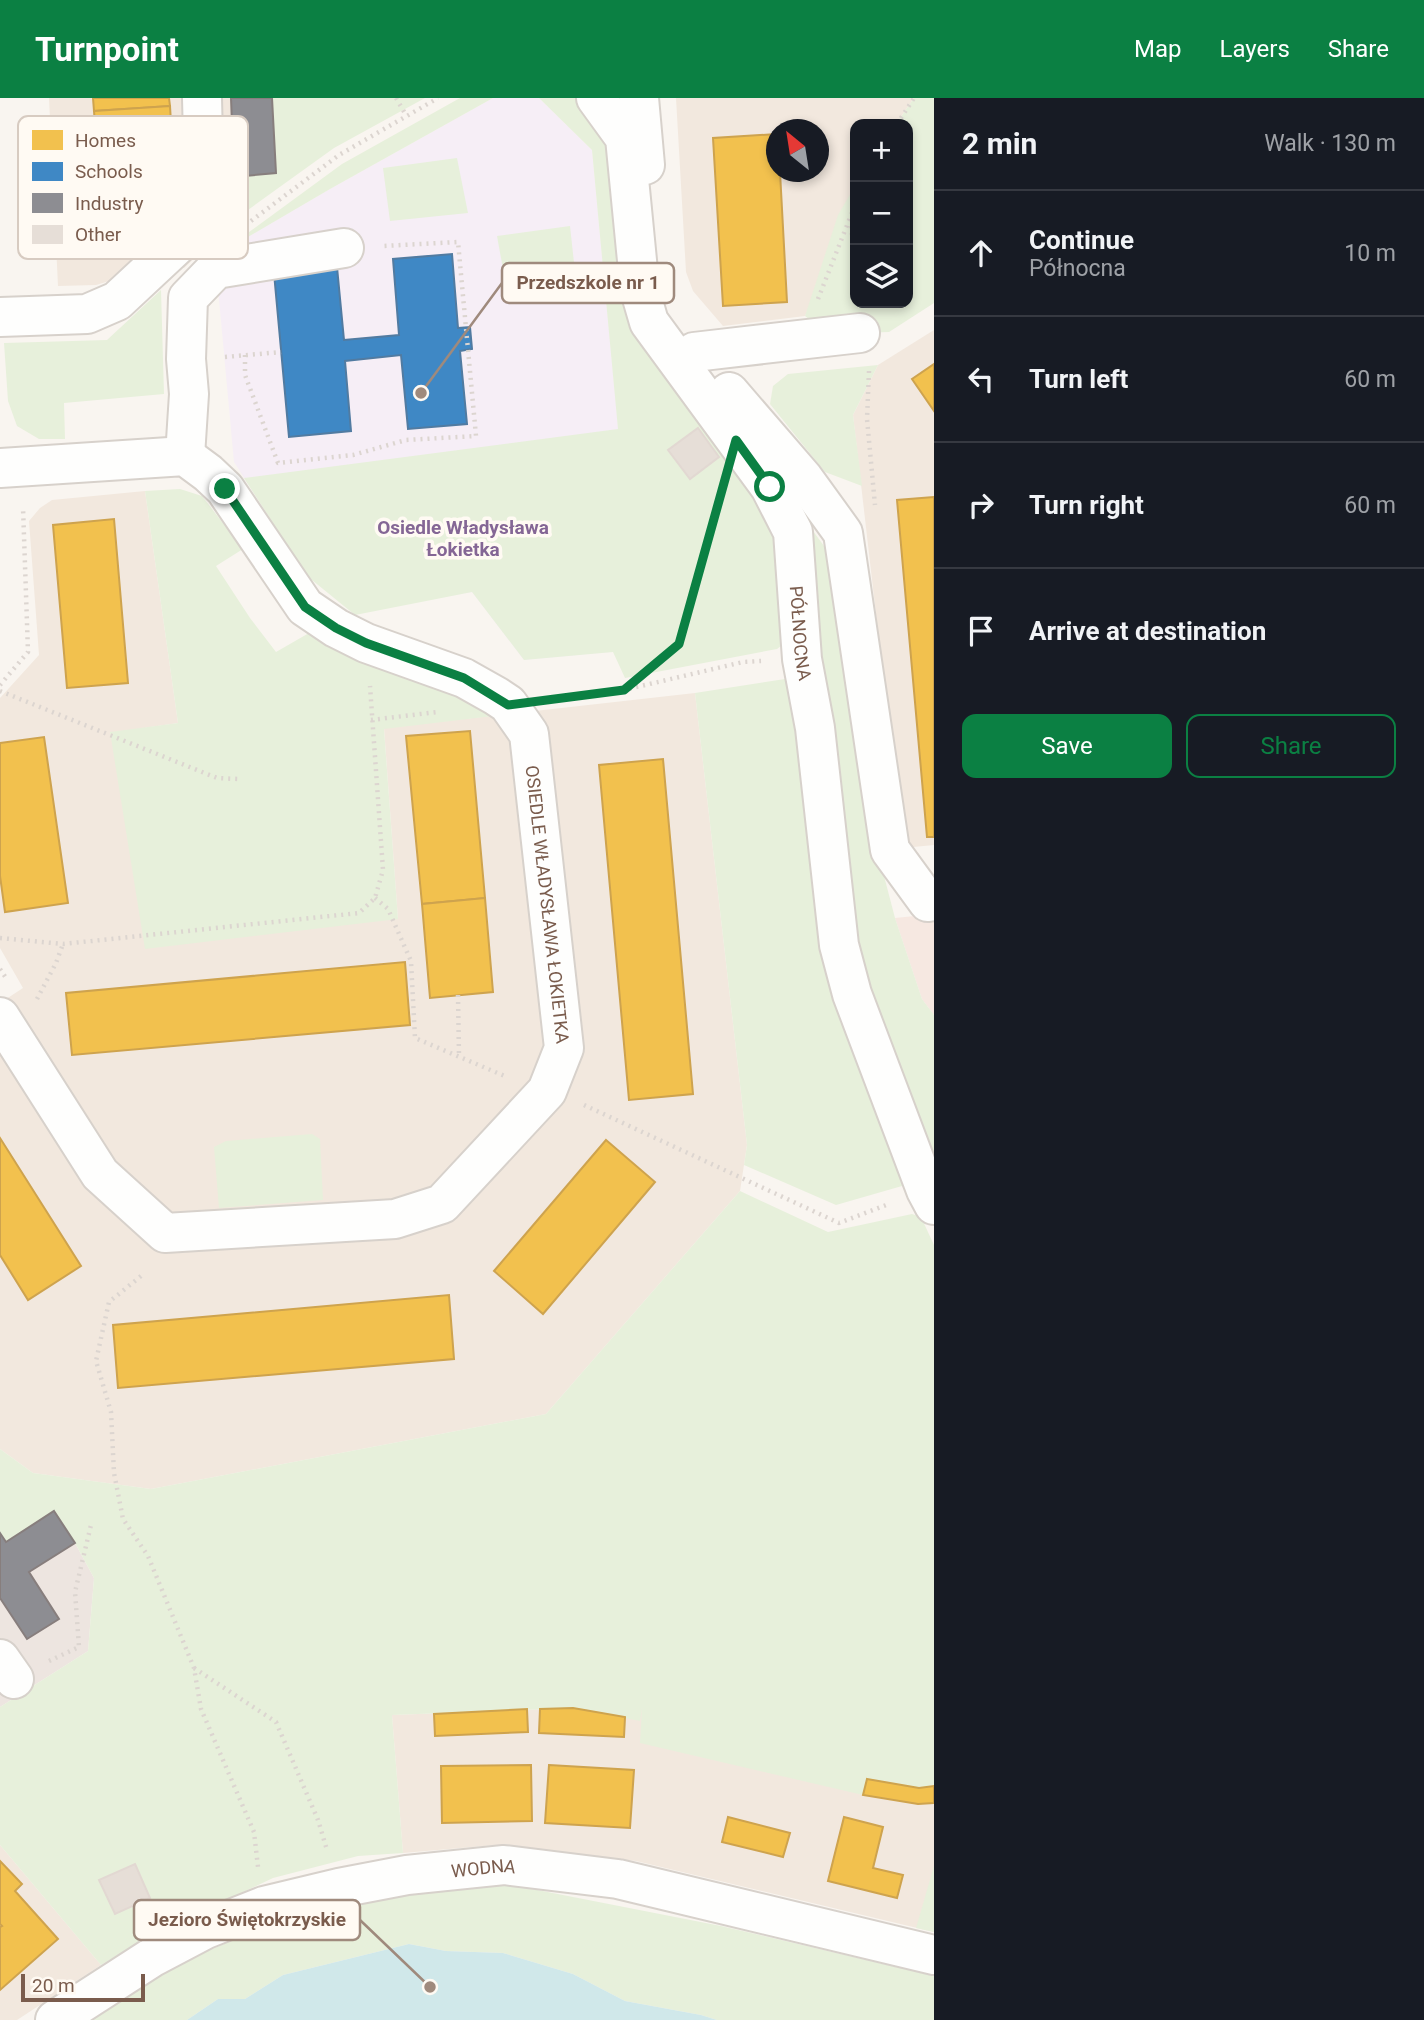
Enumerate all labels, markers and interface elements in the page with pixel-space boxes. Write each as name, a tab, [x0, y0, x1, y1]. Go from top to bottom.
text: Turnpoint	[35, 30, 179, 69]
text: Map	[1134, 35, 1182, 63]
text: Layers	[1220, 35, 1290, 63]
text: Share	[1328, 35, 1389, 63]
legend	[18, 116, 248, 259]
north arrow	[766, 119, 829, 182]
map controls	[850, 119, 913, 308]
button: +	[850, 119, 913, 182]
text: 2 min	[962, 126, 1037, 161]
text: Homes	[75, 129, 136, 152]
text: Walk · 130 m	[1264, 130, 1396, 157]
text: Schools	[75, 160, 143, 183]
button: −	[850, 182, 913, 245]
text: Industry	[75, 192, 143, 215]
text: Other	[75, 223, 122, 246]
text: Continue	[1029, 225, 1134, 255]
icon: ahead	[962, 234, 1000, 272]
text: 10 m	[1344, 240, 1396, 267]
button: layers	[850, 245, 913, 308]
text: Północna	[1029, 255, 1126, 282]
callout: Przedszkole nr 1	[502, 263, 674, 303]
text: Przedszkole nr 1	[516, 271, 660, 294]
icon: left	[962, 360, 1000, 398]
text: Turn left	[1029, 364, 1128, 394]
text: 60 m	[1344, 366, 1396, 393]
route start	[754, 471, 785, 502]
route end	[209, 473, 240, 504]
icon: right	[962, 486, 1000, 524]
text: Turn right	[1029, 490, 1144, 520]
text: 60 m	[1344, 492, 1396, 519]
district label: Osiedle Władysława Łokietka	[377, 516, 549, 561]
street label: PÓŁNOCNA	[786, 585, 816, 683]
icon: arrive	[962, 612, 1000, 650]
text: Arrive at destination	[1029, 616, 1266, 646]
button: Save	[962, 714, 1172, 778]
button: Share	[1186, 714, 1396, 778]
street label: OSIEDLE WŁADYSŁAWA ŁOKIETKA	[522, 764, 574, 1045]
street label: WODNA	[450, 1855, 517, 1881]
callout: Jezioro Świętokrzyskie	[134, 1900, 360, 1940]
text: Jezioro Świętokrzyskie	[148, 1908, 346, 1931]
scale bar	[21, 1971, 145, 2003]
text: 20 m	[32, 1974, 75, 1997]

